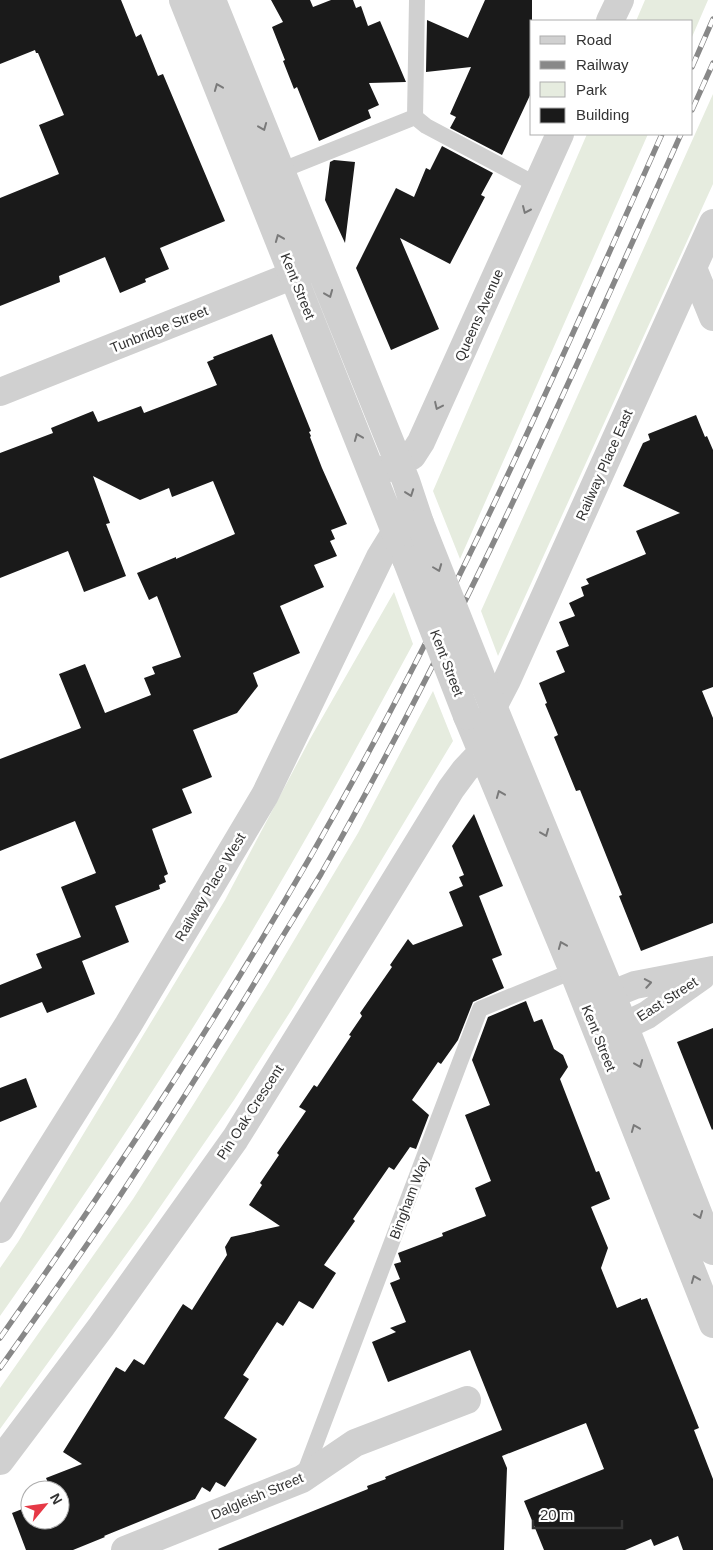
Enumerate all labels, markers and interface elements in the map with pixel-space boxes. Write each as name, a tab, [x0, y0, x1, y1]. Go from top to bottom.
legend	[530, 20, 693, 135]
text: Road	[576, 31, 612, 48]
text: Railway	[576, 56, 629, 73]
text: Park	[576, 81, 607, 98]
one-way arrow	[214, 83, 224, 92]
text: Building	[576, 106, 629, 123]
one-way arrow	[257, 122, 267, 130]
one-way arrow	[521, 205, 532, 214]
one-way arrow	[274, 234, 284, 242]
street label: Kent Street	[277, 251, 319, 322]
street label: Queens Avenue	[451, 266, 507, 364]
one-way arrow	[323, 289, 334, 298]
street label: Tunbridge Street	[108, 302, 210, 356]
one-way arrow	[433, 401, 444, 410]
street label: Railway Place East	[572, 407, 636, 523]
one-way arrow	[354, 434, 364, 442]
one-way arrow	[404, 488, 414, 497]
one-way arrow	[432, 563, 442, 572]
street label: Kent Street	[427, 627, 467, 699]
one-way arrow	[495, 790, 506, 799]
one-way arrow	[540, 828, 550, 836]
street label: Railway Place West	[171, 830, 249, 944]
one-way arrow	[558, 941, 568, 949]
street label: East Street	[634, 973, 700, 1025]
one-way arrow	[644, 978, 652, 988]
street label: Kent Street	[578, 1003, 620, 1074]
one-way arrow	[633, 1059, 643, 1068]
street label: Pin Oak Crescent	[213, 1062, 287, 1162]
one-way arrow	[631, 1124, 641, 1133]
street label: Bingham Way	[386, 1155, 432, 1241]
one-way arrow	[693, 1211, 703, 1219]
one-way arrow	[691, 1275, 701, 1284]
street label: Dalgleish Street	[208, 1469, 306, 1523]
north arrow	[20, 1480, 70, 1530]
text: N	[47, 1490, 66, 1507]
scale bar	[533, 1498, 622, 1530]
text: 20 m	[540, 1506, 573, 1523]

